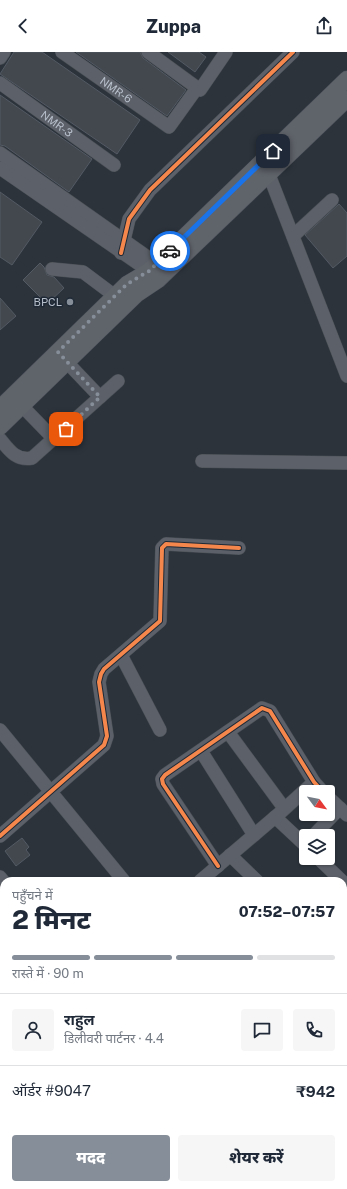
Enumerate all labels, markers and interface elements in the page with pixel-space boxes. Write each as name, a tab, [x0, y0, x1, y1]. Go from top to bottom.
icon: back	[12, 15, 34, 37]
icon: share	[313, 15, 335, 37]
text: Zuppa	[146, 16, 201, 37]
street label: NMR-6	[98, 75, 134, 105]
street label: NMR-3	[39, 108, 75, 139]
pin	[256, 134, 290, 168]
icon: home	[262, 140, 284, 162]
courier	[150, 231, 190, 271]
icon: car	[159, 240, 181, 262]
place label: BPCL	[34, 296, 62, 308]
marker: BPCL	[65, 297, 75, 307]
pin	[49, 412, 83, 446]
icon: bag	[55, 418, 77, 440]
north arrow	[299, 785, 335, 821]
map controls	[299, 785, 335, 865]
button: layers	[299, 829, 335, 865]
text: पहुँचने में	[12, 888, 53, 903]
text: 07:52–07:57	[239, 903, 335, 920]
text: 2 मिनट	[12, 904, 91, 935]
text: रास्ते में · 90 m	[12, 966, 84, 981]
button: person	[12, 1009, 54, 1051]
button: chat	[241, 1009, 283, 1051]
button: phone	[293, 1009, 335, 1051]
text: राहुल	[64, 1011, 95, 1028]
text: डिलीवरी पार्टनर · 4.4	[64, 1031, 164, 1046]
text: ऑर्डर #9047	[12, 1082, 91, 1099]
text: ₹942	[296, 1083, 335, 1100]
button: मदद	[12, 1135, 170, 1181]
button: शेयर करें	[178, 1135, 335, 1181]

